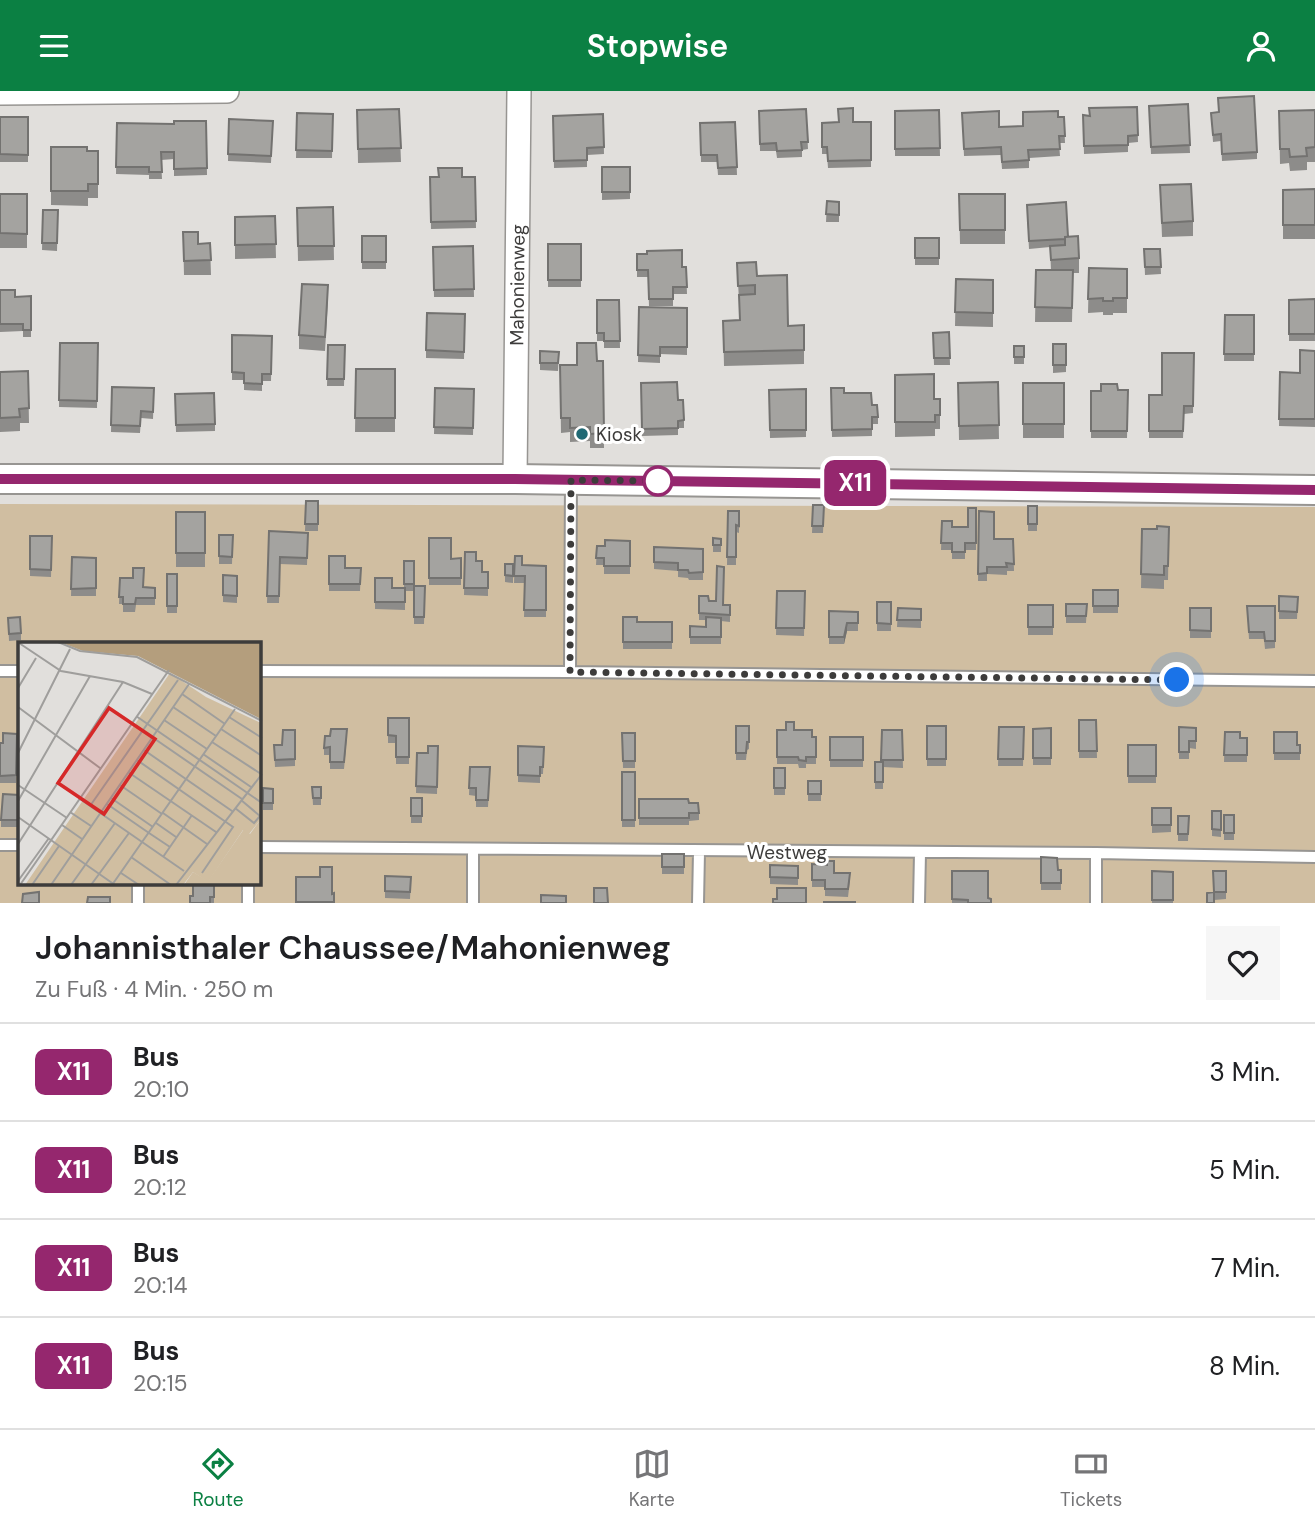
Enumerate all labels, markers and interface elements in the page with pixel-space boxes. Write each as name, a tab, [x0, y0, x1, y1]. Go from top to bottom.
text: Stopwise	[587, 25, 728, 67]
icon: menu	[35, 27, 73, 65]
icon: person	[1242, 27, 1280, 65]
street label: Mahonienweg	[504, 224, 531, 346]
place label: Kiosk	[596, 422, 642, 447]
marker: Kiosk	[574, 426, 590, 442]
line badge: X11	[815, 460, 895, 506]
unlabelled marker	[643, 466, 673, 496]
text: X11	[838, 467, 872, 498]
inset map	[18, 642, 261, 885]
your location	[1159, 662, 1194, 697]
street label: Westweg	[747, 840, 828, 865]
text: Johannisthaler Chaussee/Mahonienweg	[35, 926, 671, 969]
button: heart	[1206, 926, 1280, 1000]
text: Zu Fuß · 4 Min. · 250 m	[35, 974, 273, 1004]
text: Bus	[133, 1040, 179, 1074]
text: 3 Min.	[1210, 1055, 1280, 1089]
text: X11	[57, 1056, 90, 1087]
text: 20:10	[133, 1074, 189, 1104]
text: Bus	[133, 1138, 179, 1172]
text: 5 Min.	[1209, 1153, 1280, 1187]
text: X11	[57, 1154, 90, 1185]
text: 20:12	[133, 1172, 187, 1202]
text: Bus	[133, 1236, 179, 1270]
text: 7 Min.	[1211, 1251, 1280, 1285]
text: X11	[57, 1252, 90, 1283]
text: 20:14	[133, 1270, 188, 1300]
text: Bus	[133, 1334, 179, 1368]
text: 8 Min.	[1209, 1349, 1280, 1383]
text: X11	[57, 1350, 90, 1381]
text: 20:15	[133, 1368, 188, 1398]
tab: Route	[193, 1445, 243, 1512]
tab: Karte	[629, 1445, 675, 1512]
tab: Tickets	[1060, 1445, 1122, 1512]

